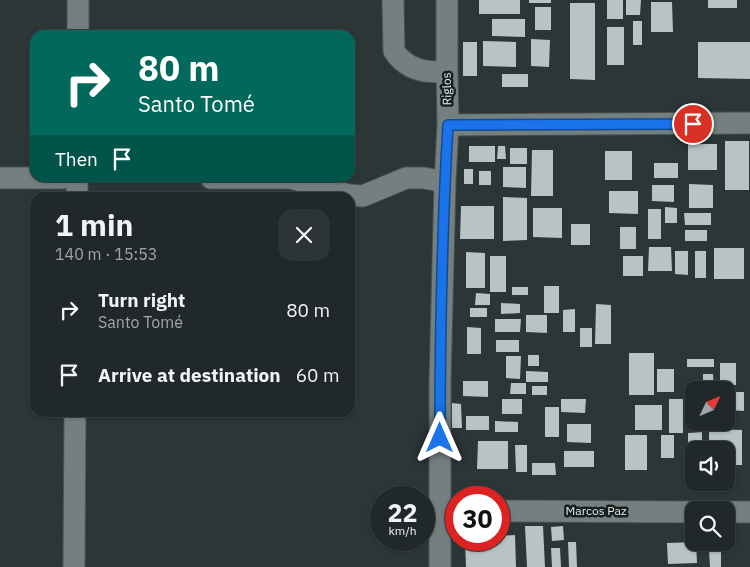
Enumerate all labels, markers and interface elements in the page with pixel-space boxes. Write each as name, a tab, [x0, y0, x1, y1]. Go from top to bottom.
text: 80 m	[138, 45, 220, 91]
icon: right	[55, 50, 120, 115]
street label: Riglos	[439, 72, 454, 106]
text: Santo Tomé	[138, 89, 255, 118]
pin	[672, 103, 714, 145]
icon: arrive	[679, 110, 707, 138]
icon: arrive	[108, 145, 136, 173]
text: Then	[55, 147, 98, 171]
text: 1 min	[55, 205, 133, 244]
button: close	[278, 209, 330, 261]
text: 140 m · 15:53	[55, 244, 157, 264]
text: Turn right	[98, 288, 185, 312]
icon: right	[55, 296, 83, 324]
text: 80 m	[286, 298, 330, 322]
text: Santo Tomé	[98, 312, 183, 332]
icon: arrive	[55, 361, 83, 389]
text: Arrive at destination	[98, 363, 281, 387]
text: 60 m	[296, 363, 340, 387]
north arrow	[685, 381, 735, 431]
map controls	[685, 381, 735, 551]
position arrow	[413, 411, 465, 463]
button: sound	[685, 441, 735, 491]
speed limit sign: 30	[445, 486, 510, 551]
text: 22	[387, 496, 418, 529]
button: search	[685, 501, 735, 551]
street label: Marcos Paz	[566, 503, 627, 518]
text: km/h	[388, 523, 417, 538]

